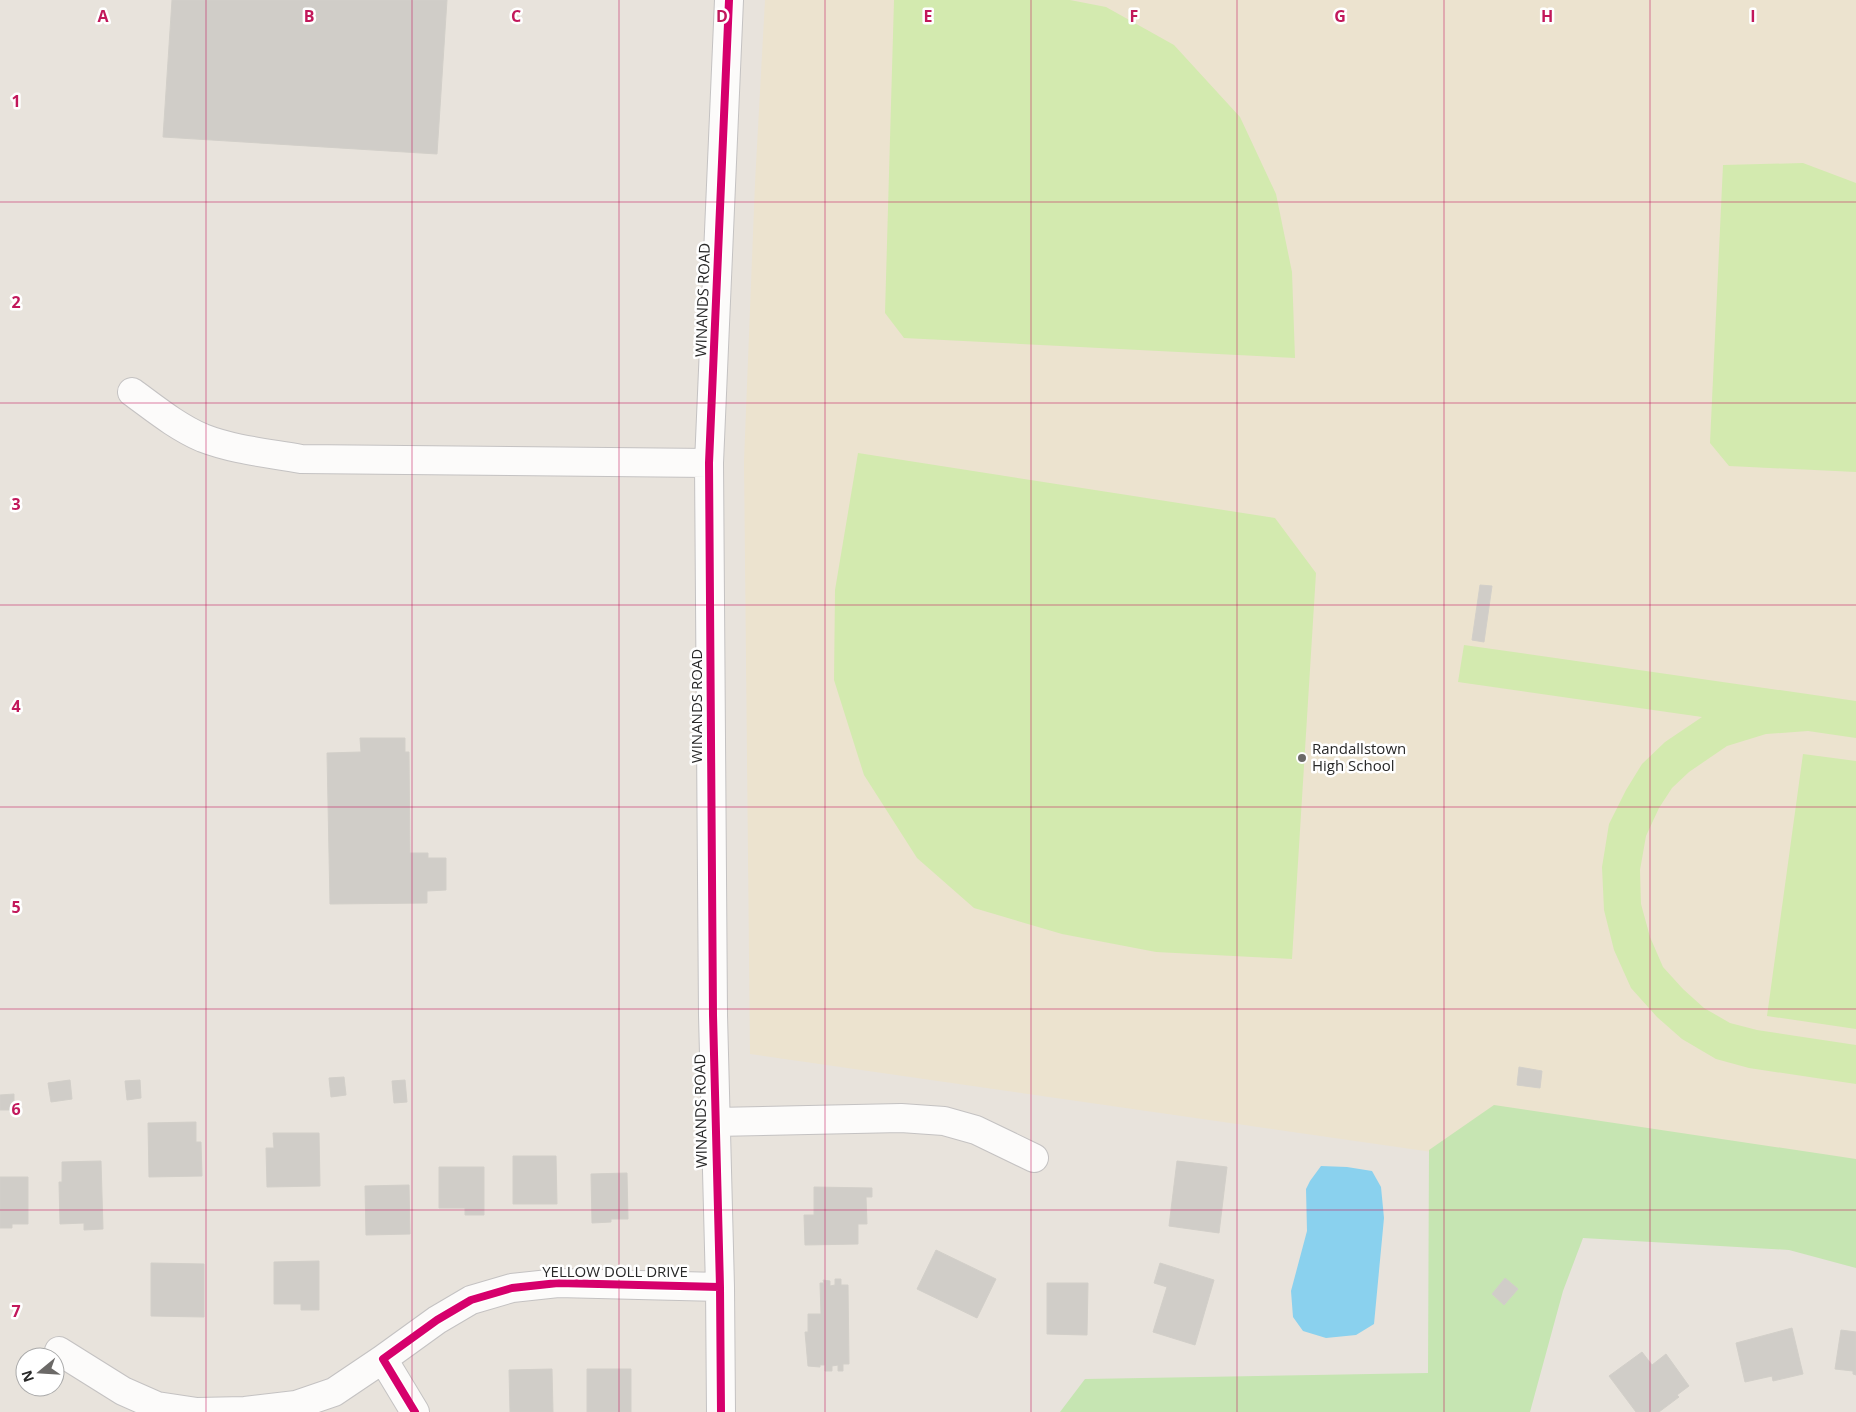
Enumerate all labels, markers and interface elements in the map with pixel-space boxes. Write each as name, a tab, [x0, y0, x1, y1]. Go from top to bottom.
text: A	[97, 5, 109, 27]
text: B	[304, 5, 314, 27]
text: C	[511, 5, 521, 27]
text: D	[716, 5, 728, 27]
text: E	[924, 5, 933, 27]
text: F	[1130, 5, 1138, 27]
text: G	[1334, 5, 1346, 27]
text: H	[1541, 5, 1553, 27]
text: I	[1750, 5, 1756, 27]
text: 1	[11, 90, 21, 112]
street label: WINANDS ROAD	[690, 242, 714, 357]
text: 2	[11, 291, 21, 313]
text: 3	[11, 493, 21, 515]
street label: WINANDS ROAD	[686, 649, 706, 763]
text: 4	[11, 695, 21, 717]
place label: Randallstown High School	[1312, 738, 1406, 775]
marker: Randallstown High School	[1296, 752, 1308, 764]
text: 5	[11, 896, 21, 918]
street label: WINANDS ROAD	[689, 1054, 711, 1168]
text: 6	[11, 1098, 21, 1120]
street label: YELLOW DOLL DRIVE	[542, 1261, 688, 1281]
text: 7	[11, 1300, 21, 1322]
north arrow	[15, 1347, 65, 1397]
text: N	[16, 1368, 38, 1385]

